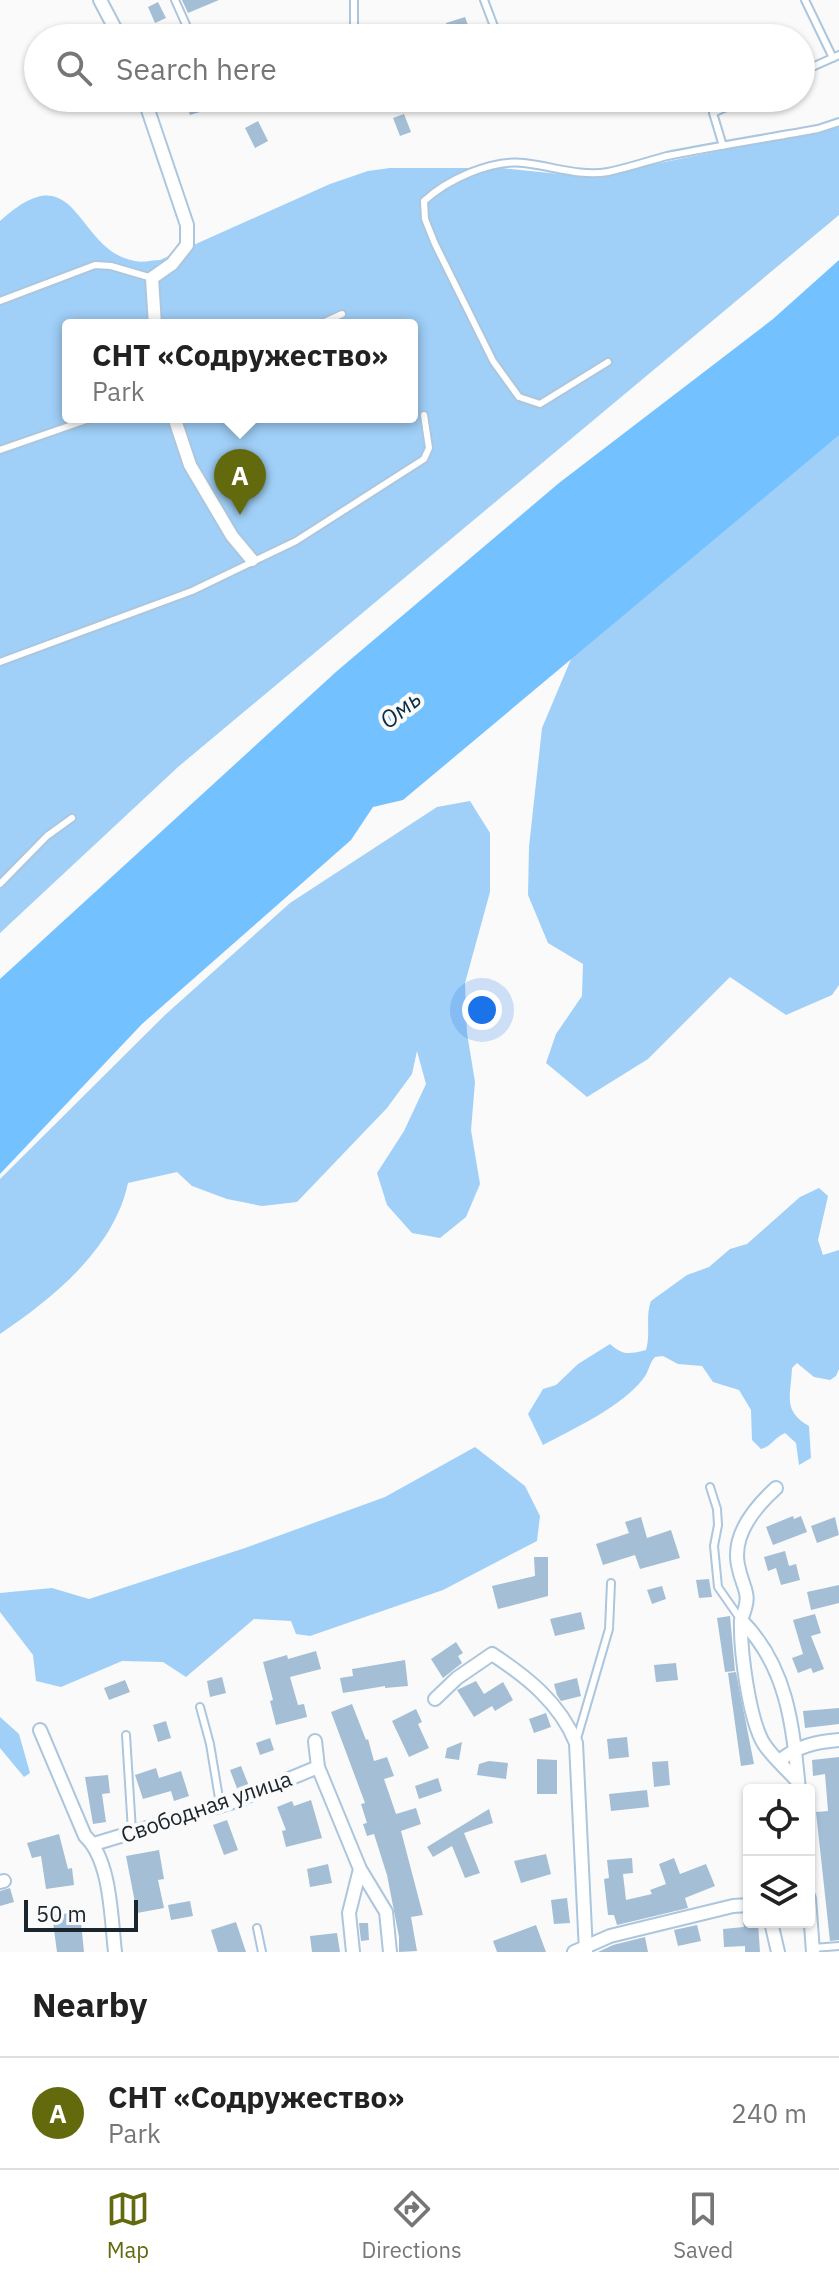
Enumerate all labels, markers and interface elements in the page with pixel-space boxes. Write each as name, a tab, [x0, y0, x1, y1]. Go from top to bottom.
search box	[24, 24, 815, 112]
icon: search	[52, 46, 96, 90]
text: Search here	[116, 49, 277, 88]
popup	[62, 319, 418, 423]
text: СНТ «Содружество»	[92, 335, 388, 374]
text: Park	[92, 374, 145, 408]
pin: A	[214, 449, 266, 515]
water label: Омь	[373, 683, 427, 735]
your location	[462, 990, 502, 1030]
street label: Свободная улица	[117, 1763, 295, 1849]
map controls	[743, 1784, 815, 1928]
button: locate	[743, 1784, 815, 1856]
button: layers	[743, 1856, 815, 1928]
scale bar	[24, 1896, 138, 1932]
text: 50 m	[36, 1899, 87, 1928]
text: Nearby	[32, 1982, 147, 2026]
text: СНТ «Содружество»	[108, 2077, 404, 2116]
text: A	[49, 2096, 67, 2130]
text: 240 m	[731, 2096, 807, 2130]
text: Park	[108, 2116, 161, 2150]
tab: Map	[106, 2187, 150, 2264]
tab: Directions	[362, 2187, 462, 2264]
tab: Saved	[673, 2187, 733, 2264]

